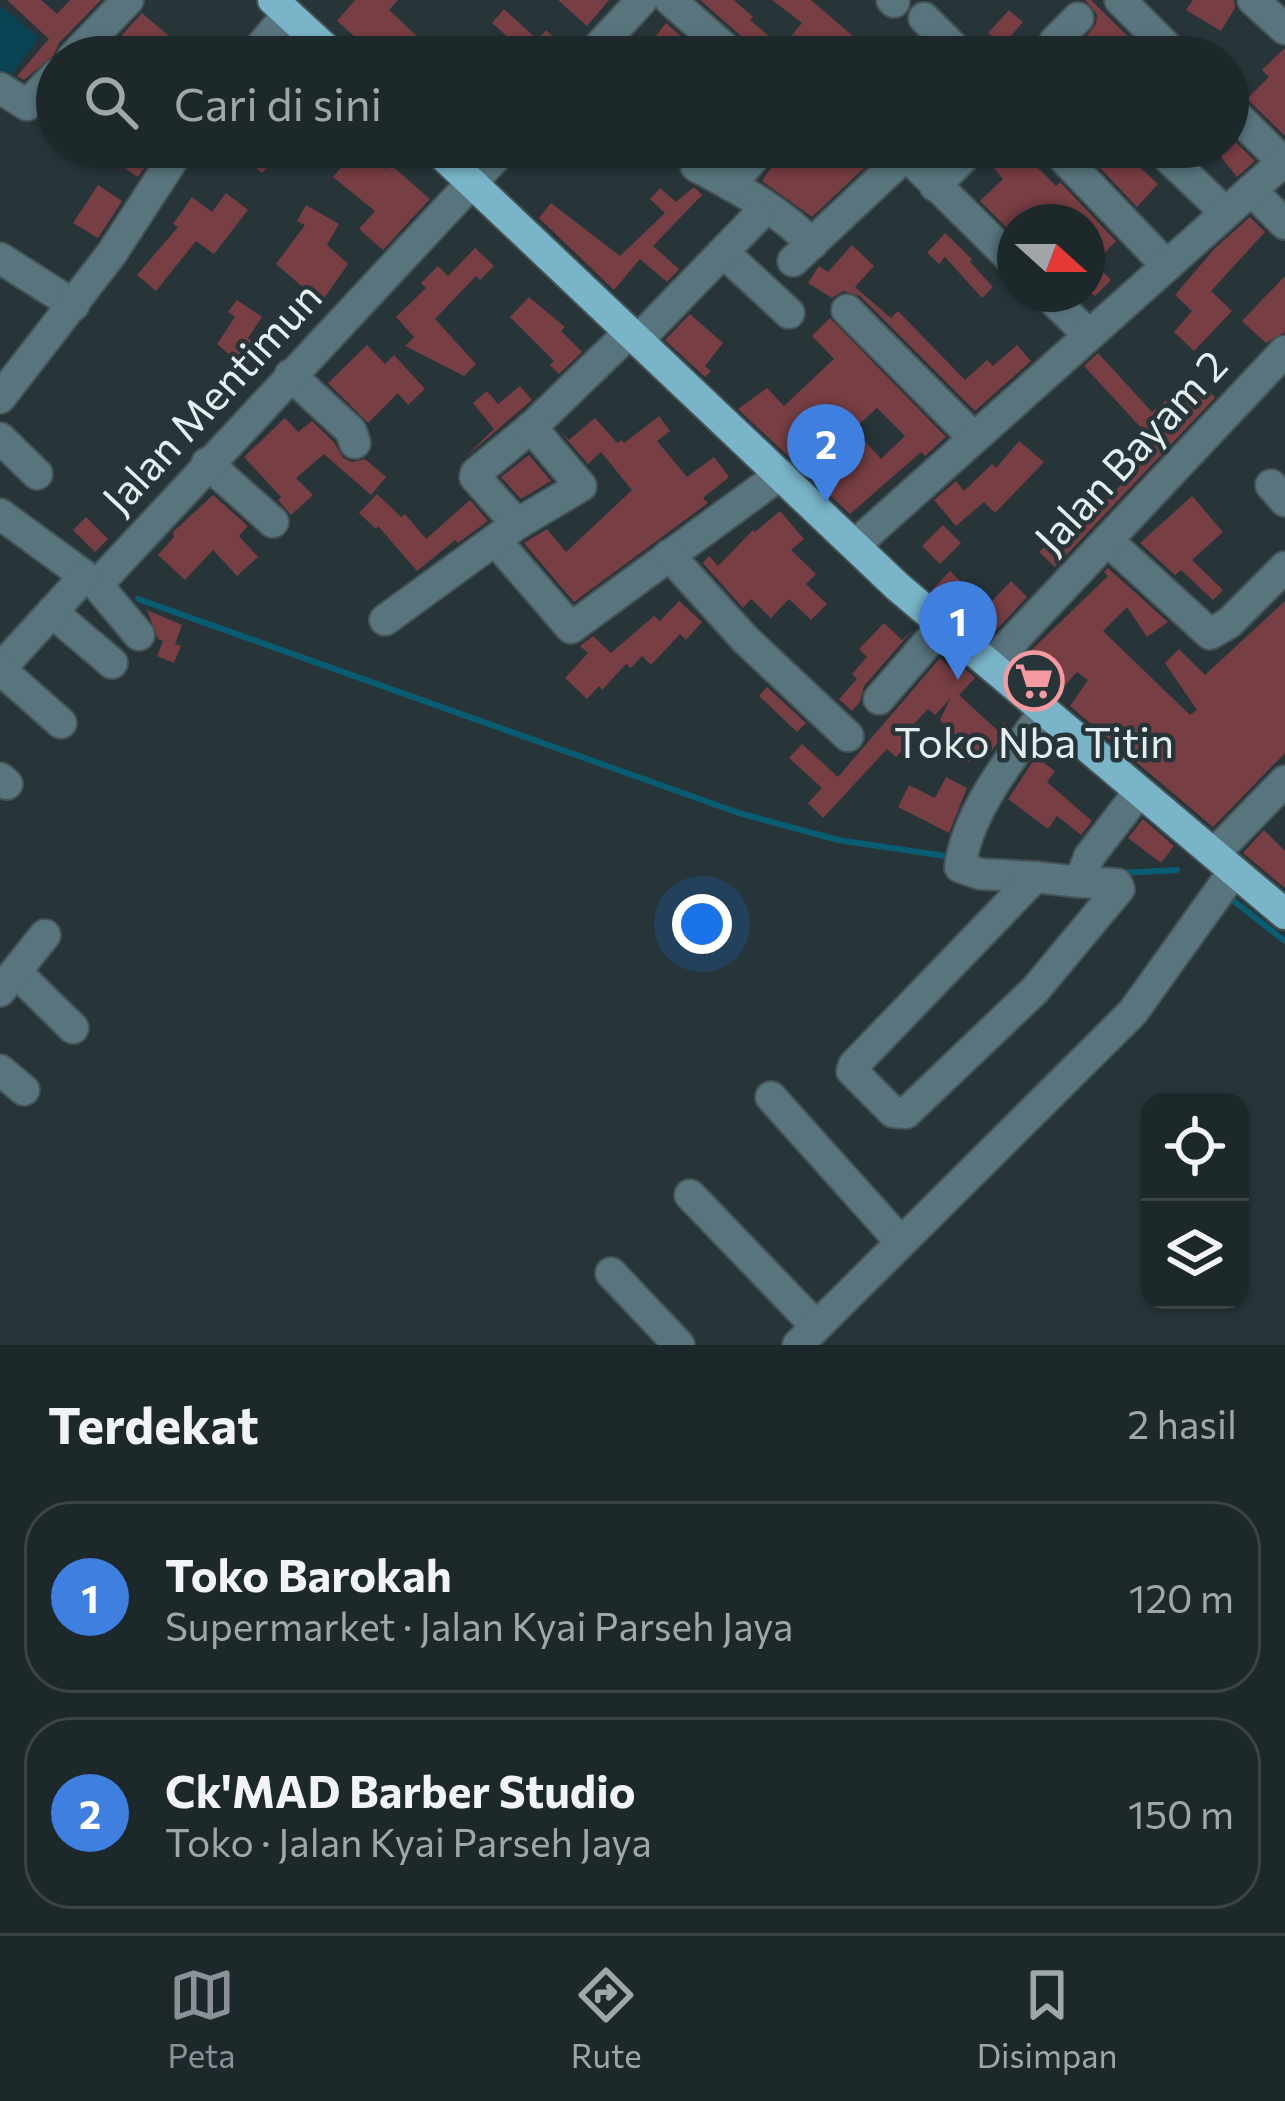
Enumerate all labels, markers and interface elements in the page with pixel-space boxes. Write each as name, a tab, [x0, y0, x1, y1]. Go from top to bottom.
search box	[36, 36, 1249, 168]
icon: search	[78, 69, 144, 135]
text: Cari di sini	[174, 75, 382, 130]
north arrow	[997, 204, 1105, 312]
street label: Jalan Mentimun	[90, 270, 331, 523]
street label: Jalan Bayam 2	[1022, 338, 1237, 563]
pin: 2	[787, 404, 865, 503]
pin: 1	[919, 581, 997, 680]
supermarket icon: Toko Nba Titin	[1003, 650, 1065, 712]
place label: Toko Nba Titin	[894, 715, 1174, 767]
your location	[672, 894, 732, 954]
map controls	[1141, 1093, 1249, 1309]
button: locate	[1141, 1093, 1249, 1201]
button: layers	[1141, 1201, 1249, 1309]
text: Terdekat	[48, 1392, 259, 1455]
text: 2 hasil	[1127, 1399, 1237, 1447]
text: Toko Barokah	[165, 1546, 452, 1601]
text: 1	[81, 1573, 99, 1621]
text: 120 m	[1129, 1573, 1234, 1621]
text: Supermarket · Jalan Kyai Parseh Jaya	[165, 1601, 793, 1649]
text: Ck'MAD Barber Studio	[165, 1762, 636, 1817]
text: 2	[79, 1789, 101, 1837]
text: 150 m	[1128, 1789, 1234, 1837]
text: Toko · Jalan Kyai Parseh Jaya	[165, 1817, 652, 1865]
tab: Peta	[168, 1962, 236, 2075]
tab: Rute	[571, 1962, 642, 2075]
tab: Disimpan	[977, 1962, 1117, 2075]

